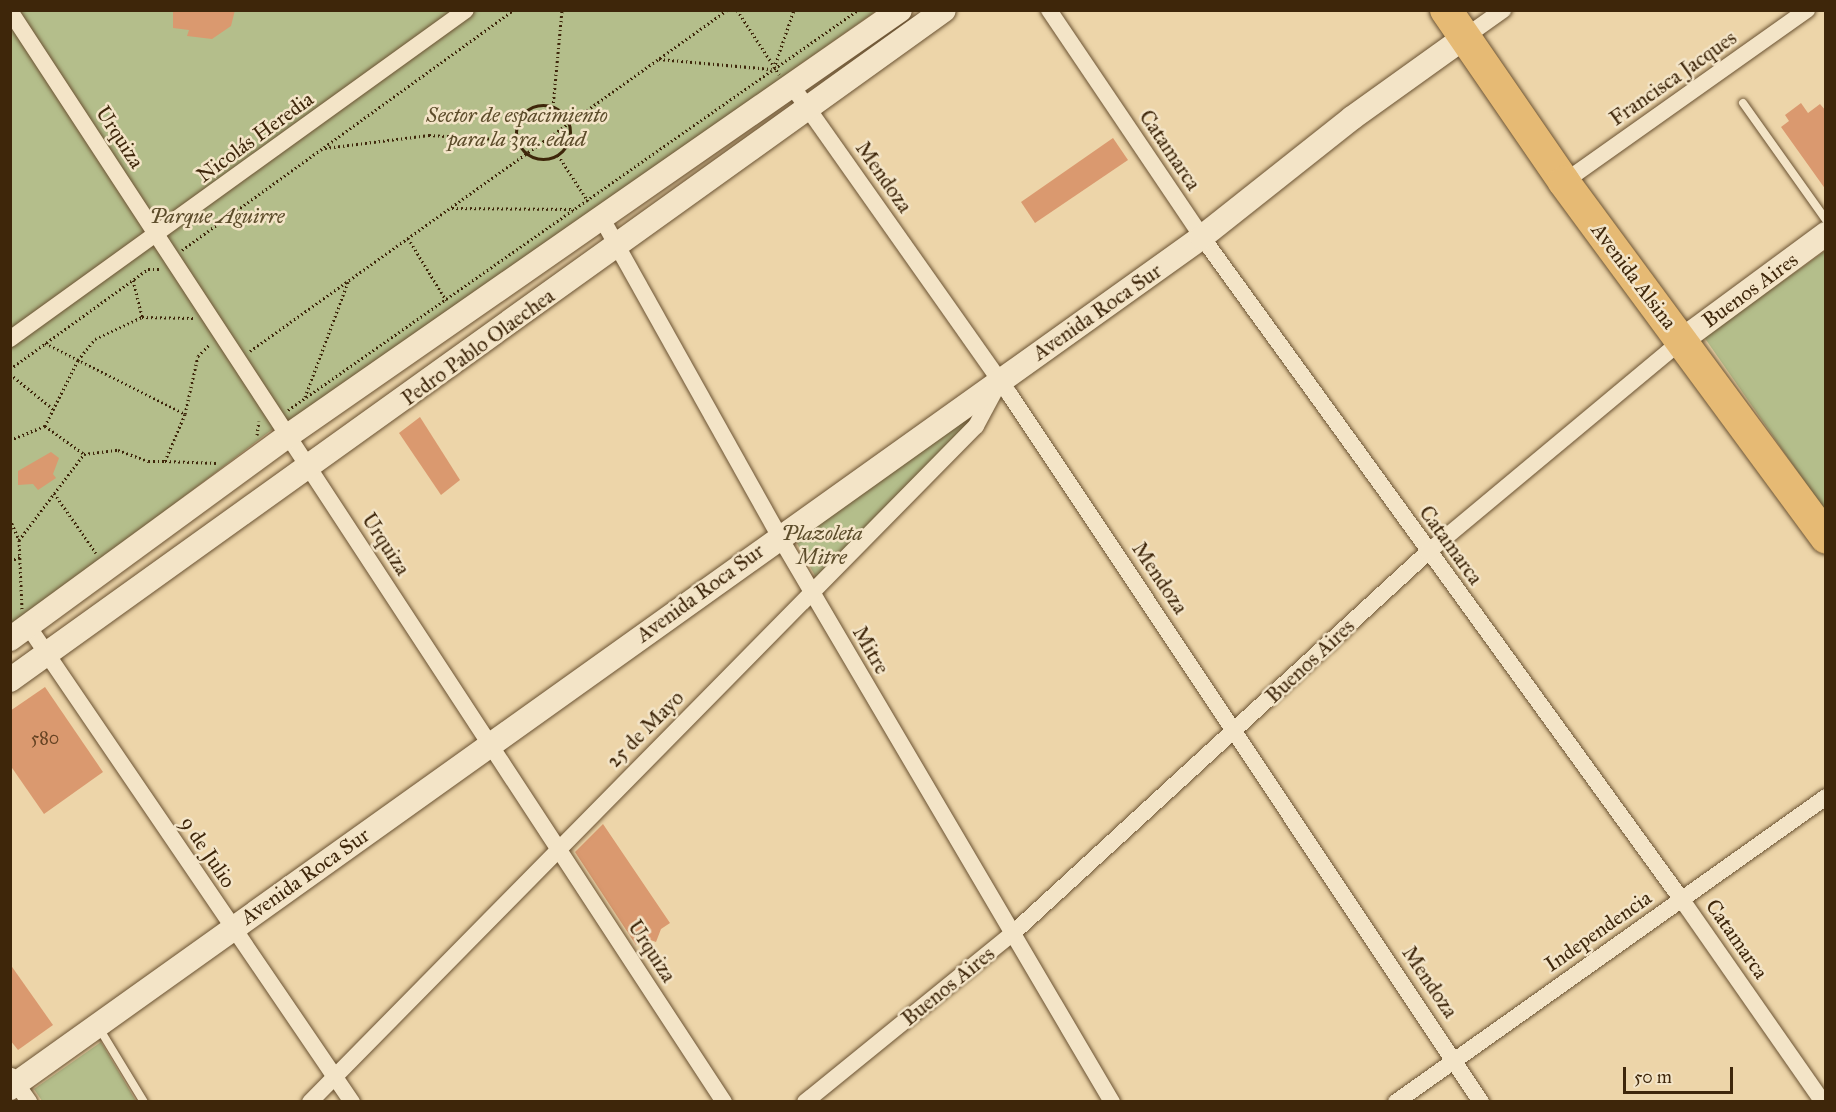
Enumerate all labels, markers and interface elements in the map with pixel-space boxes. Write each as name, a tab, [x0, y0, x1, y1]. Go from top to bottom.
street label: Francisca Jacques	[1605, 25, 1741, 131]
street label: Nicolás Heredia	[192, 86, 318, 188]
street label: Urquiza	[91, 101, 149, 173]
park label: Sector de espacimiento para la 3ra. edad	[426, 102, 608, 152]
street label: Catamarca	[1134, 105, 1206, 195]
street label: Mendoza	[850, 136, 918, 218]
park label: Parque Aguirre	[149, 203, 285, 229]
street label: Avenida Alsina	[1586, 218, 1682, 334]
street label: Buenos Aires	[1697, 247, 1803, 333]
street label: Avenida Roca Sur	[1028, 258, 1166, 366]
street label: Pedro Pablo Olaechea	[397, 283, 559, 411]
street label: Catamarca	[1414, 501, 1488, 589]
street label: Urquiza	[357, 508, 415, 580]
park label: Plazoleta Mitre	[781, 520, 863, 570]
street label: Mendoza	[1127, 537, 1193, 619]
street label: Avenida Roca Sur	[631, 538, 769, 648]
street label: Buenos Aires	[1260, 614, 1360, 708]
street label: Mitre	[847, 622, 895, 678]
street label: 25 de Mayo	[601, 685, 689, 773]
house number: 580	[31, 727, 59, 749]
street label: 9 de Julio	[175, 811, 241, 893]
street label: Avenida Roca Sur	[236, 822, 374, 930]
street label: Independencia	[1540, 885, 1656, 977]
street label: Catamarca	[1700, 894, 1774, 984]
street label: Urquiza	[623, 915, 681, 987]
street label: Buenos Aires	[896, 941, 1000, 1031]
street label: Mendoza	[1397, 941, 1463, 1023]
scale bar	[1626, 1055, 1736, 1093]
text: 50 m	[1634, 1066, 1672, 1088]

